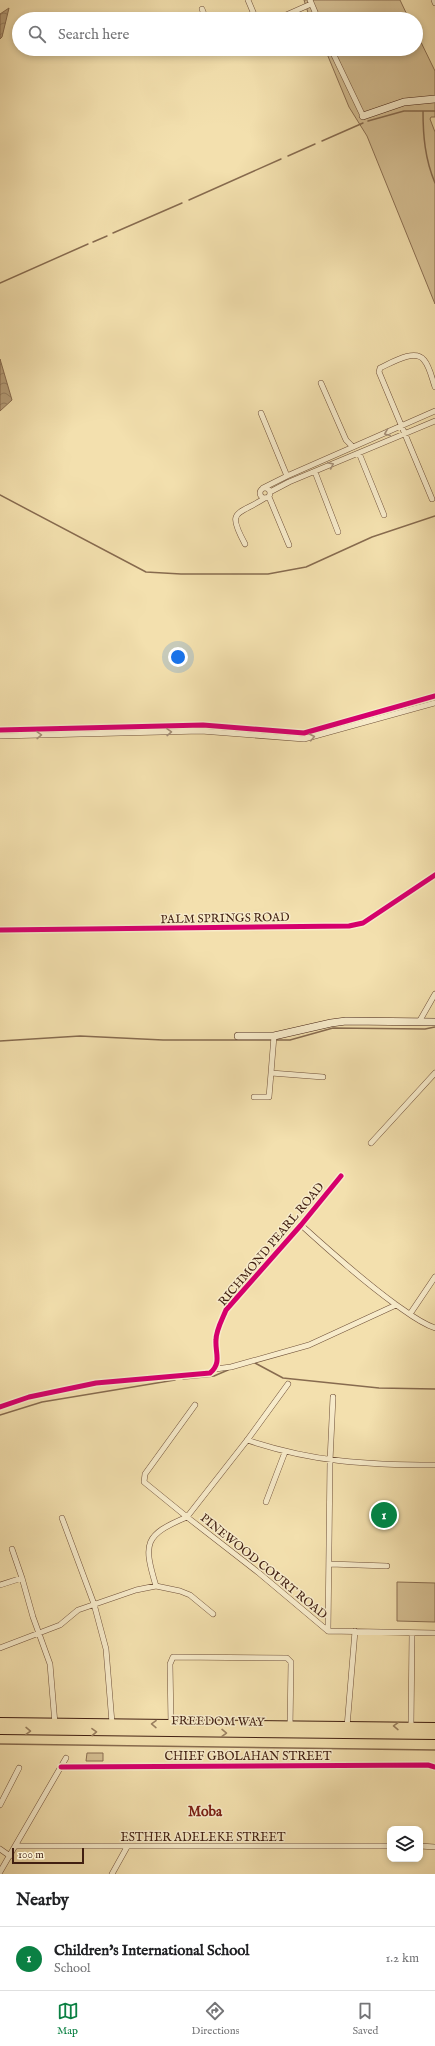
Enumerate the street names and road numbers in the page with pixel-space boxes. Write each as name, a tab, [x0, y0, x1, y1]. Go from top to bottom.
street label: PALM SPRINGS ROAD	[160, 910, 290, 927]
street label: RICHMOND PEARL ROAD	[215, 1179, 328, 1309]
street label: PINEWOOD COURT ROAD	[197, 1510, 331, 1623]
street label: FREEDOM WAY	[171, 1713, 266, 1730]
street label: CHIEF GBOLAHAN STREET	[164, 1749, 332, 1764]
street label: ESTHER ADELEKE STREET	[120, 1830, 286, 1845]

